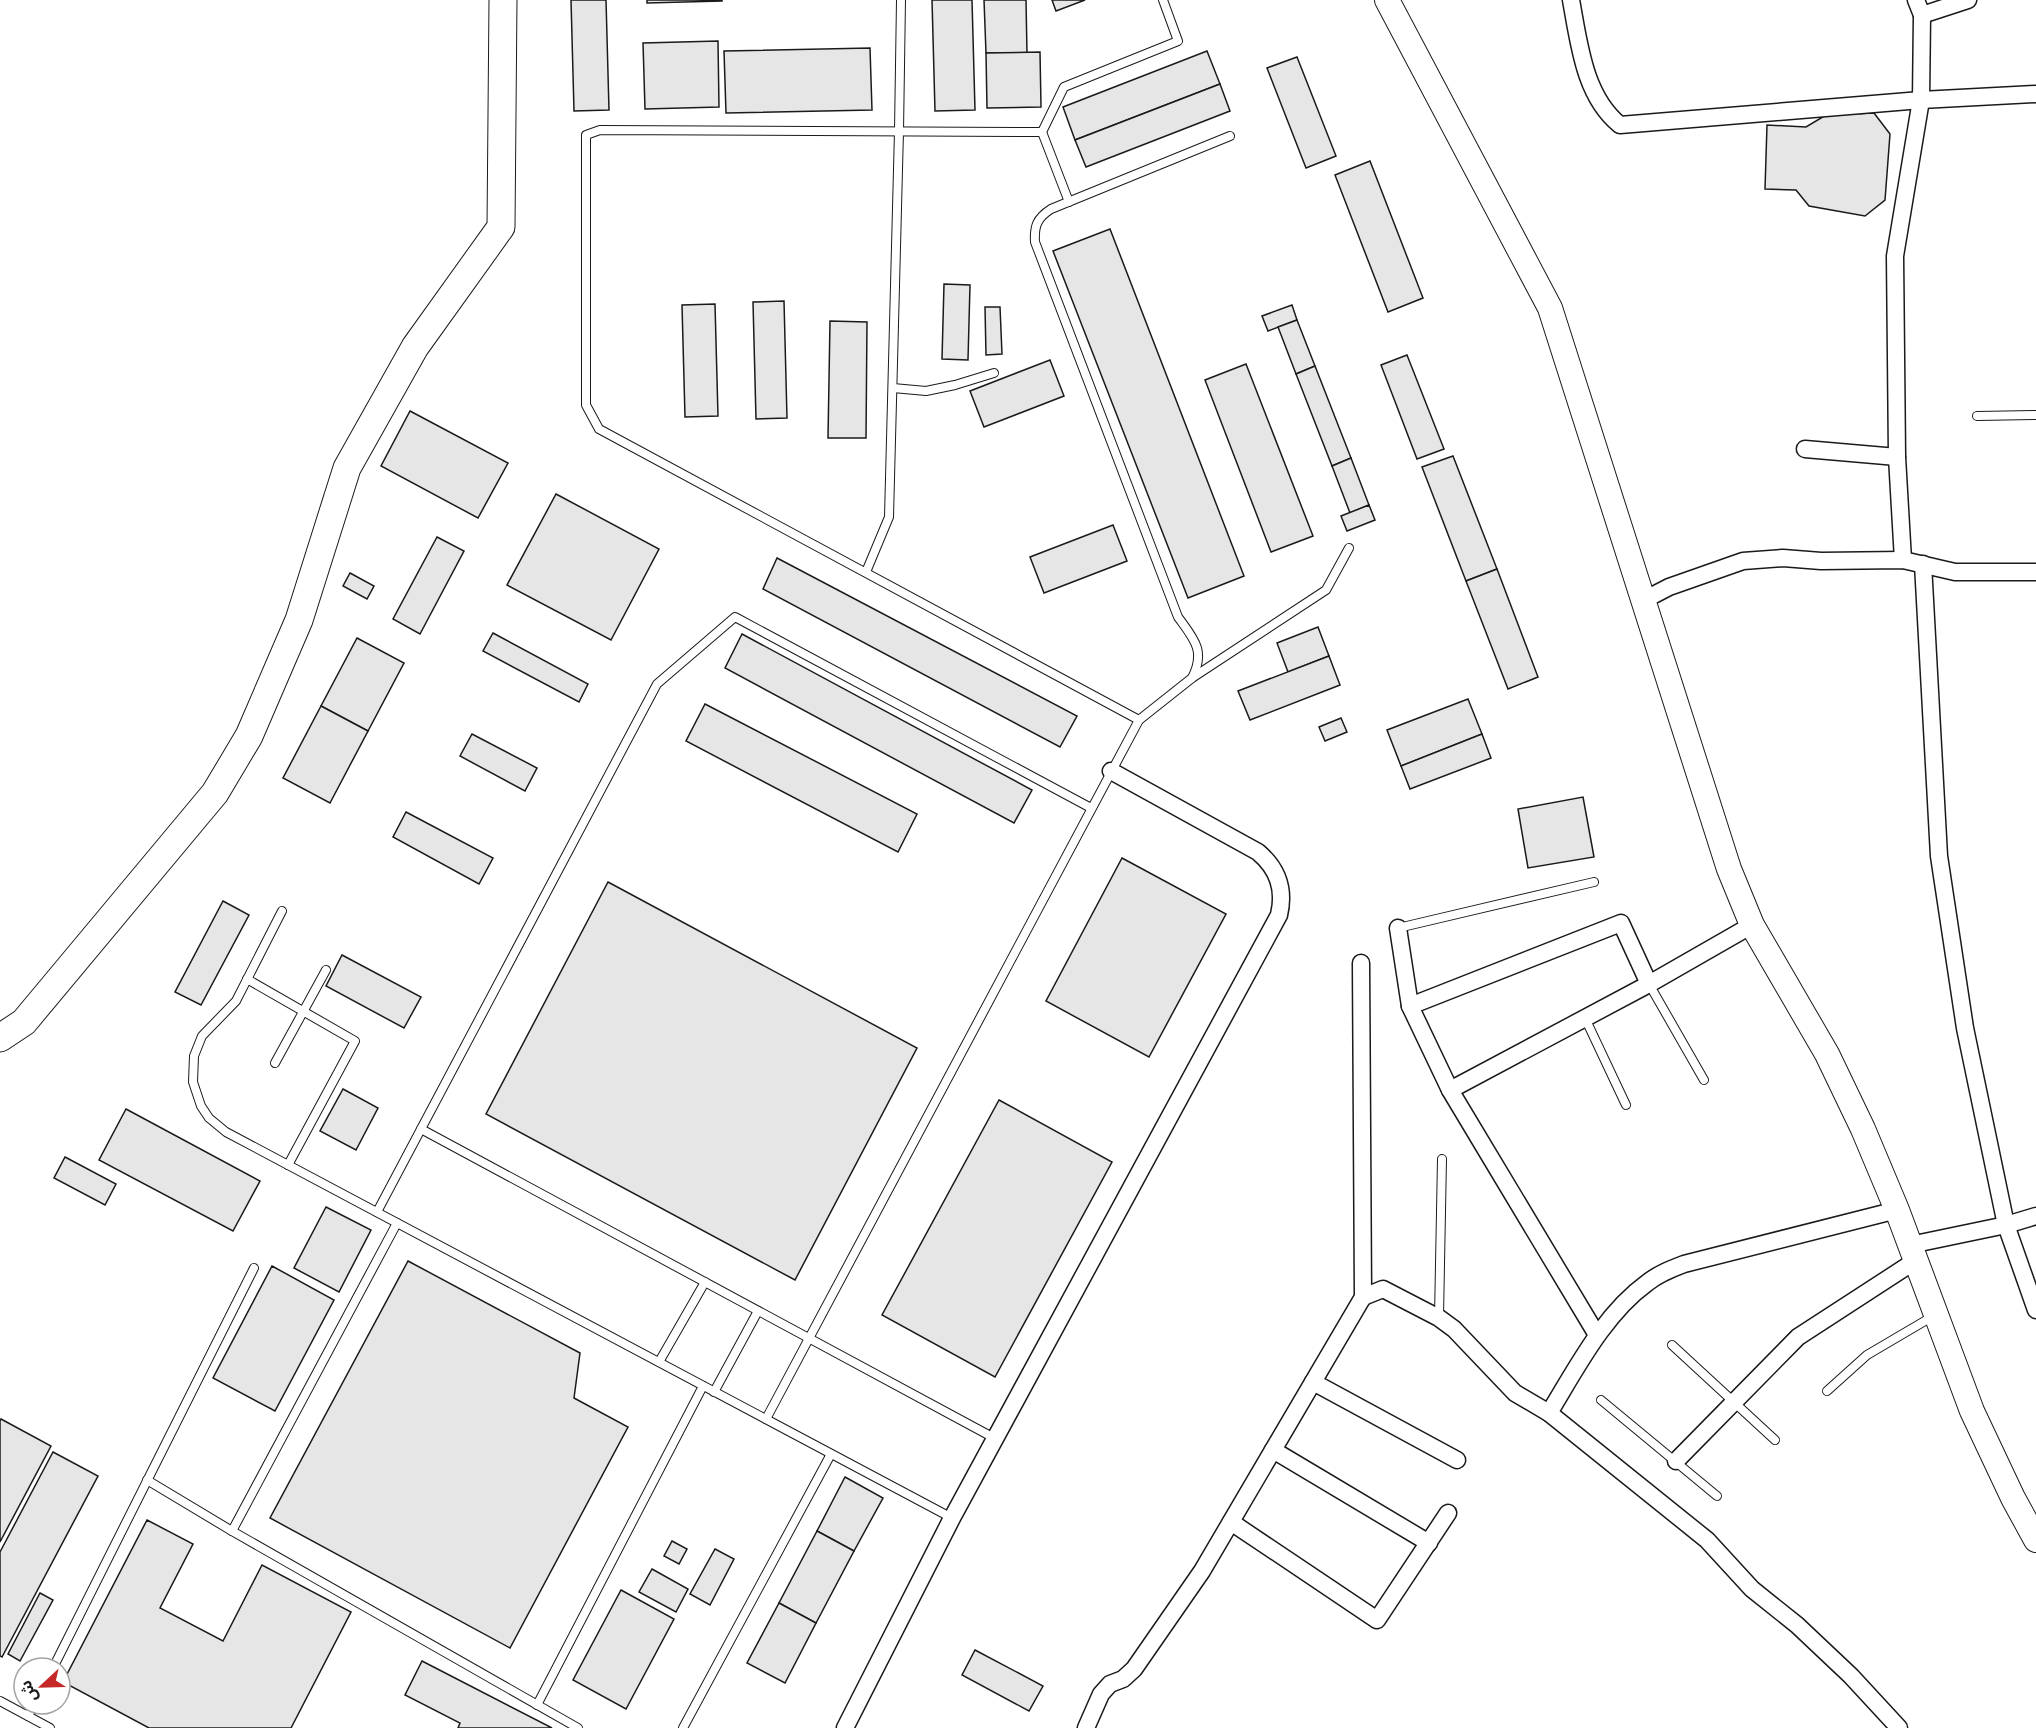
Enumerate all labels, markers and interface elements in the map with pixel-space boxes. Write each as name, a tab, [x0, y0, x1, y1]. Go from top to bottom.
north arrow	[12, 1656, 72, 1716]
text: ش	[16, 1678, 41, 1705]

